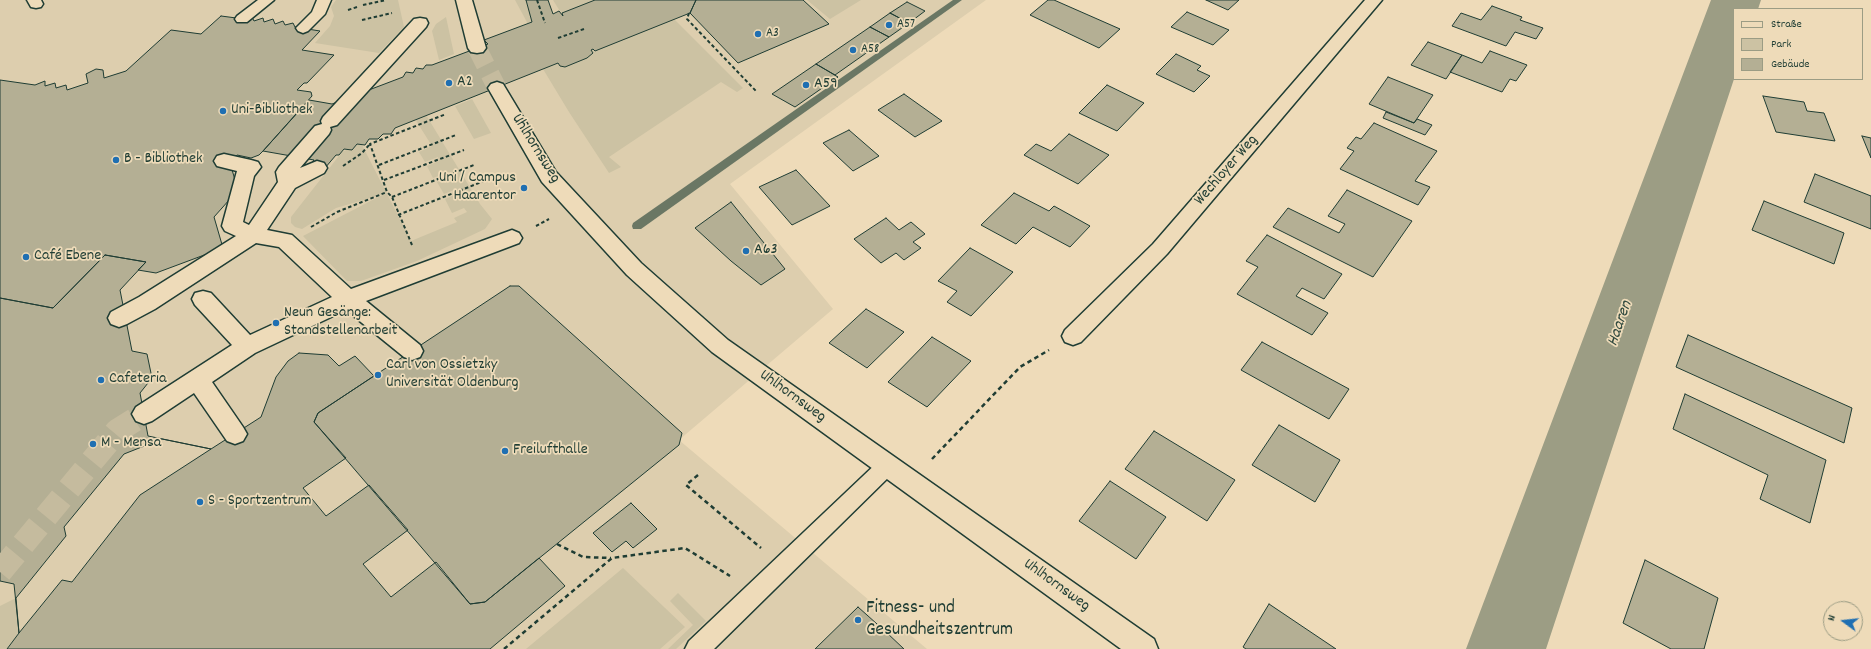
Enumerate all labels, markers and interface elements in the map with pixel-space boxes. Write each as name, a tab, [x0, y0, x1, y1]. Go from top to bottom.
legend	[1733, 8, 1863, 80]
text: Straße	[1771, 16, 1802, 33]
place label: A57	[897, 17, 915, 33]
marker: A57	[884, 20, 894, 30]
place label: A3	[766, 26, 779, 42]
marker: A3	[753, 29, 763, 39]
text: Park	[1771, 36, 1791, 53]
place label: A58	[861, 42, 879, 58]
marker: A58	[848, 45, 858, 55]
text: Gebäude	[1771, 56, 1810, 73]
place label: A2	[457, 73, 473, 93]
place label: A59	[814, 75, 837, 95]
marker: A2	[444, 78, 454, 88]
marker: A59	[801, 80, 811, 90]
place label: Uni-Bibliothek	[231, 101, 313, 121]
marker: Uni-Bibliothek	[218, 106, 228, 116]
street label: Uhlhornsweg	[506, 111, 564, 187]
street label: Wechloyer Weg	[1191, 132, 1263, 210]
place label: B - Bibliothek	[124, 150, 203, 170]
marker: B - Bibliothek	[111, 155, 121, 165]
place label: Uni / Campus Haarentor	[439, 169, 516, 207]
marker: Uni / Campus Haarentor	[519, 183, 529, 193]
place label: A63	[754, 241, 778, 261]
marker: A63	[741, 246, 751, 256]
place label: Café Ebene	[34, 247, 101, 267]
marker: Café Ebene	[21, 252, 31, 262]
water label: Haaren	[1604, 299, 1638, 349]
place label: Neun Gesänge: Standstellenarbeit	[284, 304, 397, 342]
marker: Neun Gesänge: Standstellenarbeit	[271, 318, 281, 328]
place label: Carl von Ossietzky Universität Oldenburg	[386, 356, 518, 394]
street label: Uhlhornsweg	[755, 366, 829, 428]
place label: Cafeteria	[109, 370, 166, 390]
marker: Carl von Ossietzky Universität Oldenburg	[373, 370, 383, 380]
marker: Cafeteria	[96, 375, 106, 385]
place label: M - Mensa	[101, 434, 161, 454]
marker: M - Mensa	[88, 439, 98, 449]
place label: Freilufthalle	[513, 441, 588, 461]
marker: Freilufthalle	[500, 446, 510, 456]
place label: S - Sportzentrum	[208, 492, 311, 512]
marker: S - Sportzentrum	[195, 497, 205, 507]
street label: Uhlhornsweg	[1019, 555, 1093, 617]
place label: Fitness- und Gesundheitszentrum	[866, 598, 1013, 642]
north arrow	[1823, 601, 1863, 641]
text: N	[1824, 613, 1841, 623]
marker: Fitness- und Gesundheitszentrum	[853, 615, 863, 625]

